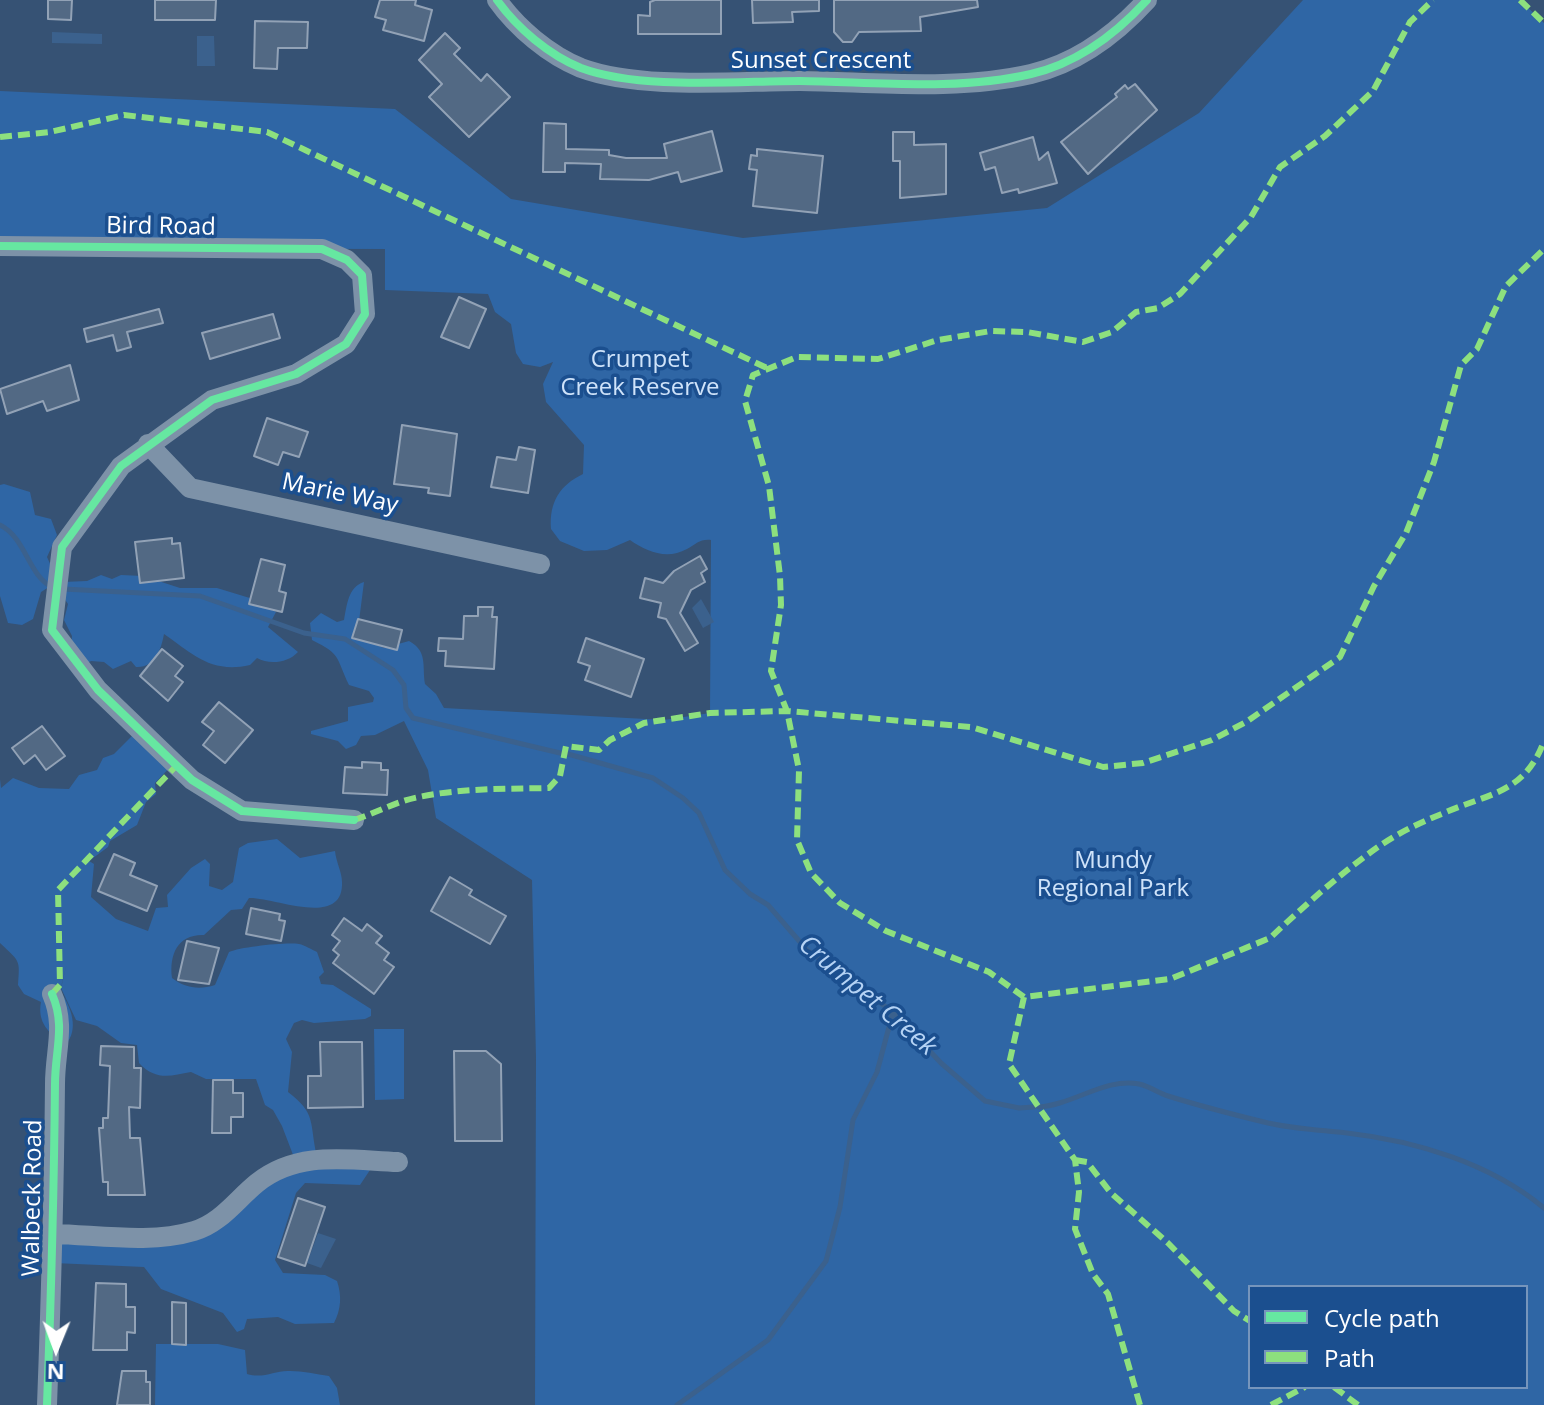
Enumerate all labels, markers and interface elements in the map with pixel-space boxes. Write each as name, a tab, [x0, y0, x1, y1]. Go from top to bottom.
street label: Sunset Crescent	[731, 47, 911, 75]
street label: Bird Road	[106, 212, 216, 242]
park label: Crumpet Creek Reserve	[560, 346, 720, 402]
street label: Marie Way	[279, 468, 401, 520]
park label: Mundy Regional Park	[1037, 847, 1189, 903]
water label: Crumpet Creek	[792, 929, 942, 1063]
street label: Walbeck Road	[17, 1119, 49, 1277]
legend	[1248, 1285, 1528, 1389]
text: Cycle path	[1324, 1301, 1440, 1334]
north arrow	[16, 1309, 96, 1389]
text: Path	[1324, 1341, 1375, 1374]
text: N	[46, 1358, 65, 1388]

